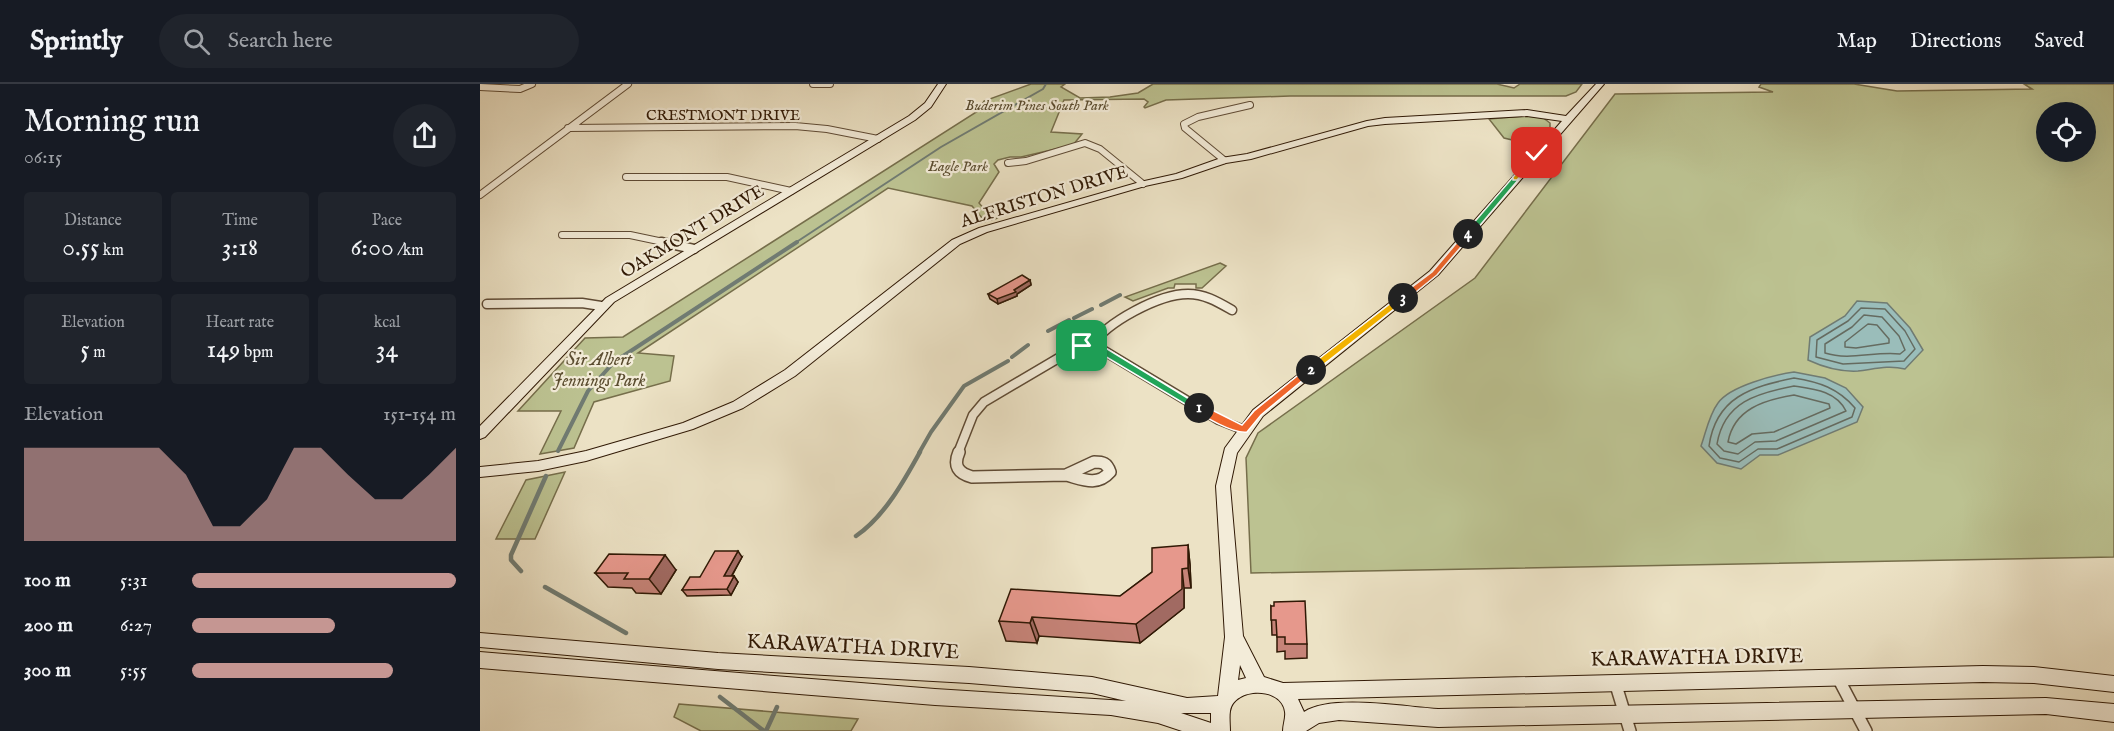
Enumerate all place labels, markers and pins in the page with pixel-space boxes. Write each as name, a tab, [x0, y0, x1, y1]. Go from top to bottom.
pin	[1511, 127, 1562, 178]
pin: 4	[1453, 219, 1483, 249]
pin: 3	[1388, 283, 1418, 313]
pin	[1056, 320, 1107, 371]
pin: 2	[1296, 355, 1326, 385]
pin: 1	[1184, 393, 1214, 423]

